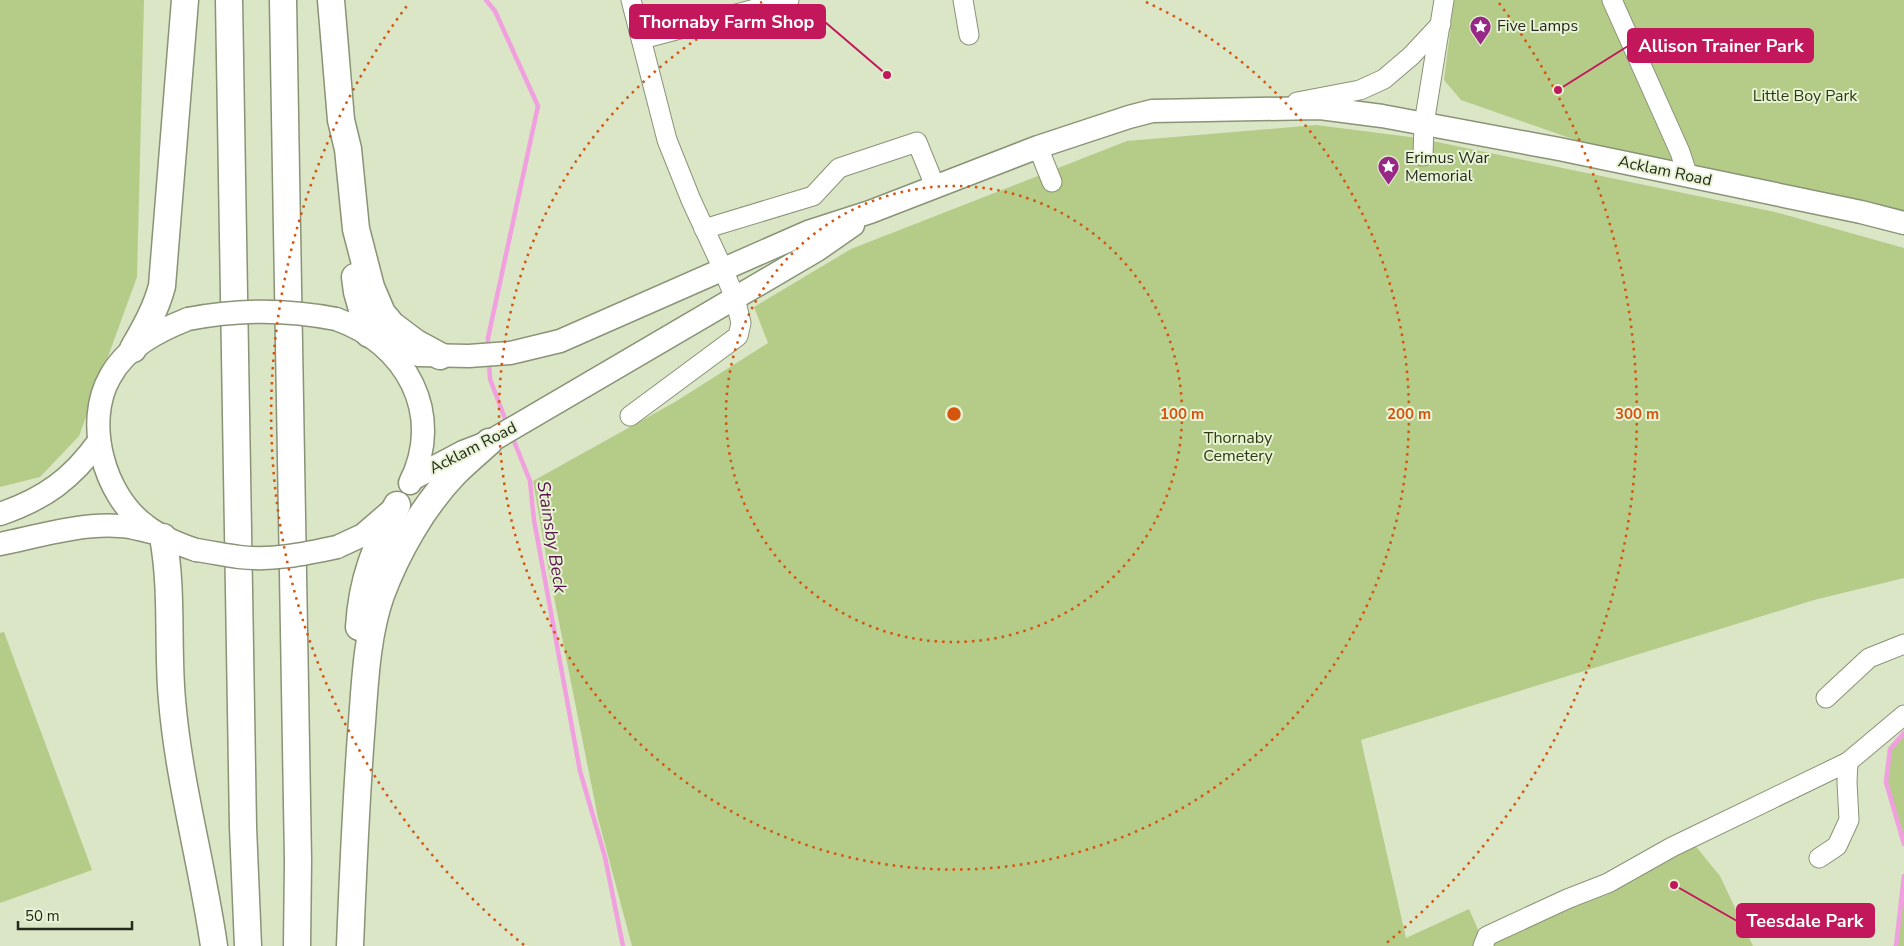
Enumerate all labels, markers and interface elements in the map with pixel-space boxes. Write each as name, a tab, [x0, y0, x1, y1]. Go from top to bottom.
callout: Thornaby Farm Shop	[630, 5, 825, 38]
text: Thornaby Farm Shop	[640, 10, 815, 34]
place icon: Five Lamps	[1469, 14, 1493, 45]
place label: Five Lamps	[1497, 15, 1578, 37]
callout: Allison Trainer Park	[1628, 29, 1813, 62]
text: Allison Trainer Park	[1638, 34, 1804, 58]
park label: Little Boy Park	[1753, 85, 1858, 107]
place label: Erimus War Memorial	[1405, 147, 1489, 187]
street label: Acklam Road	[1616, 150, 1714, 192]
place icon: Erimus War Memorial	[1377, 155, 1401, 186]
text: 100 m	[1160, 404, 1204, 424]
text: 200 m	[1387, 404, 1431, 424]
text: 300 m	[1615, 404, 1659, 424]
centre of rings	[945, 405, 963, 423]
street label: Acklam Road	[426, 417, 520, 479]
park label: Thornaby Cemetery	[1203, 427, 1273, 467]
water label: Stainsby Beck	[531, 479, 573, 596]
scale bar	[18, 898, 131, 930]
callout: Teesdale Park	[1737, 904, 1874, 937]
text: 50 m	[25, 906, 60, 926]
text: Teesdale Park	[1747, 909, 1864, 933]

